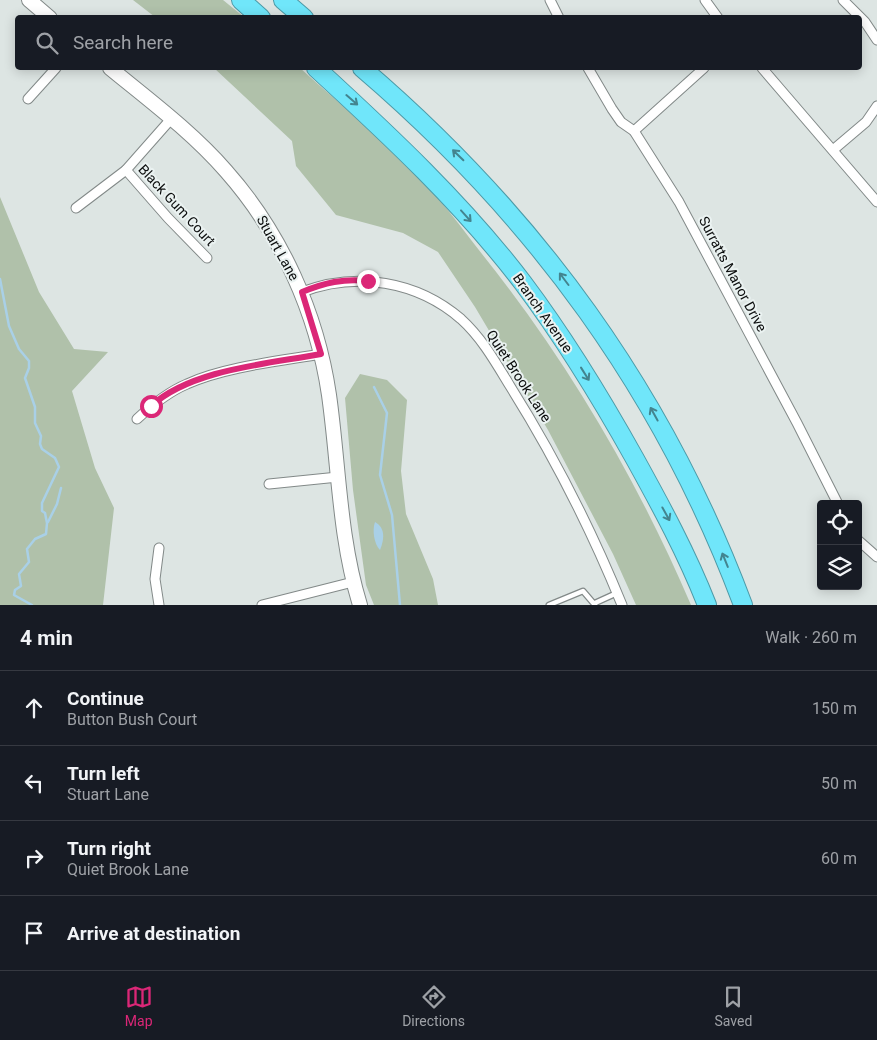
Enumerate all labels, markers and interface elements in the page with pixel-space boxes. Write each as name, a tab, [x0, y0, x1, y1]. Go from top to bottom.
search box	[15, 15, 862, 70]
icon: search	[33, 29, 61, 57]
text: Search here	[73, 31, 173, 54]
one-way arrow	[345, 94, 358, 105]
one-way arrow	[452, 149, 464, 162]
street label: Black Gum Court	[135, 161, 219, 249]
one-way arrow	[460, 209, 472, 222]
street label: Stuart Lane	[254, 213, 302, 283]
street label: Surratts Manor Drive	[696, 214, 770, 334]
route end	[357, 270, 380, 293]
street label: Branch Avenue	[510, 270, 576, 356]
one-way arrow	[558, 273, 569, 286]
street label: Quiet Brook Lane	[483, 327, 555, 425]
one-way arrow	[580, 366, 590, 380]
route start	[140, 395, 163, 418]
one-way arrow	[649, 406, 659, 421]
map controls	[817, 500, 862, 590]
button: locate	[817, 500, 862, 545]
one-way arrow	[661, 507, 671, 521]
button: layers	[817, 545, 862, 590]
one-way arrow	[720, 553, 729, 568]
text: 4 min	[20, 626, 73, 650]
text: Walk · 260 m	[765, 628, 857, 647]
text: Continue	[67, 687, 144, 710]
icon: ahead	[20, 694, 48, 722]
text: 150 m	[812, 699, 857, 718]
text: Button Bush Court	[67, 710, 197, 729]
text: Turn left	[67, 762, 140, 785]
icon: left	[20, 769, 48, 797]
text: 50 m	[821, 774, 857, 793]
text: Stuart Lane	[67, 785, 149, 804]
text: Turn right	[67, 837, 151, 860]
icon: right	[20, 844, 48, 872]
text: 60 m	[821, 849, 857, 868]
text: Quiet Brook Lane	[67, 860, 189, 879]
icon: arrive	[20, 919, 48, 947]
text: Arrive at destination	[67, 922, 240, 945]
tab: Map	[125, 983, 153, 1029]
tab: Directions	[402, 983, 465, 1029]
tab: Saved	[714, 983, 752, 1029]

